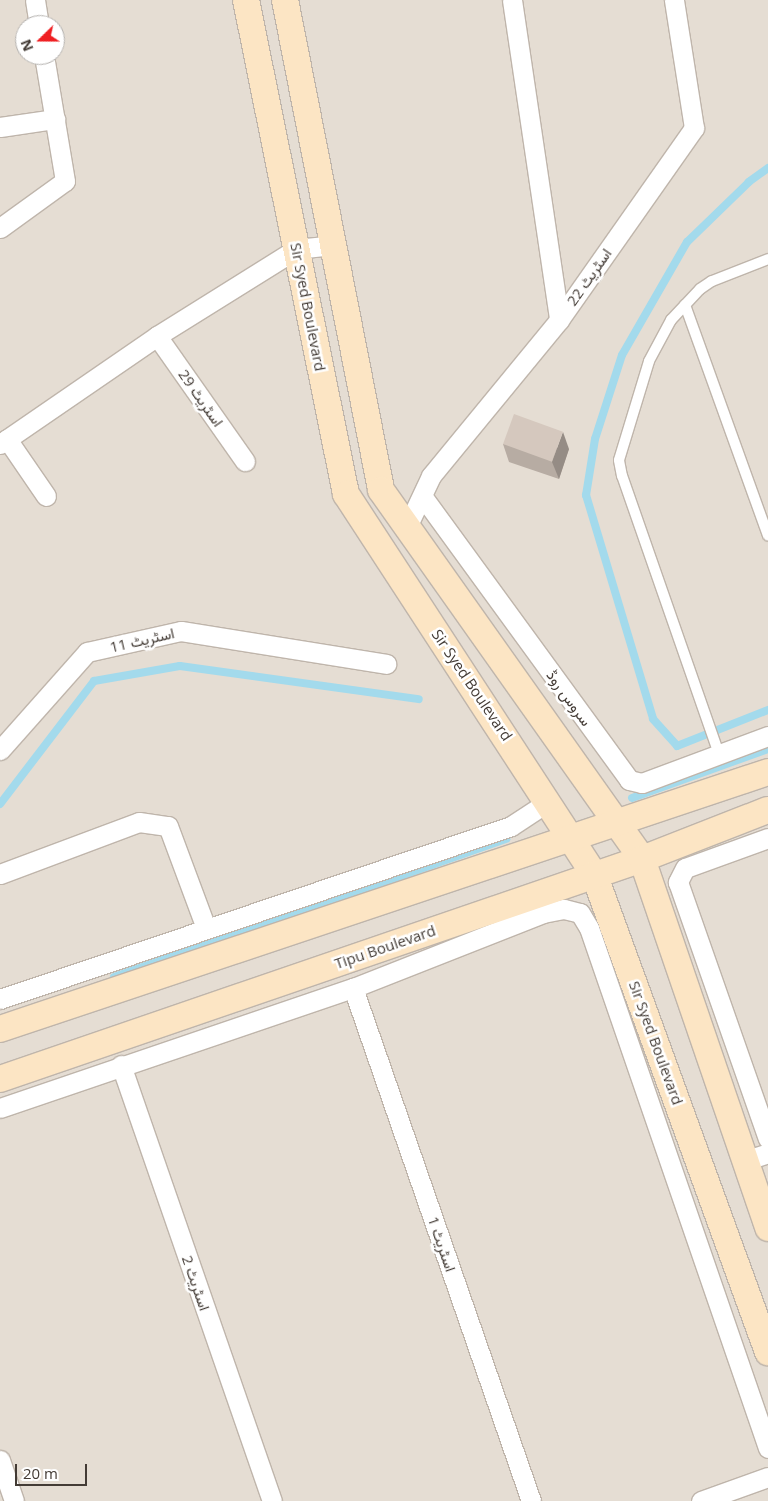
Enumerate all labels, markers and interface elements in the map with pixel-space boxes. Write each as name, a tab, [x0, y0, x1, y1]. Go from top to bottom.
north arrow	[15, 15, 65, 65]
text: N	[16, 37, 38, 54]
street label: Sir Syed Boulevard	[287, 241, 329, 373]
street label: اسٹریٹ 22	[563, 245, 615, 309]
street label: اسٹریٹ 29	[175, 366, 227, 430]
street label: اسٹریٹ 11	[108, 624, 176, 656]
street label: Sir Syed Boulevard	[428, 626, 516, 744]
street label: سروس روڈ	[543, 667, 595, 729]
street label: Tipu Boulevard	[332, 921, 438, 973]
street label: Sir Syed Boulevard	[625, 979, 687, 1107]
street label: اسٹریٹ 1	[424, 1214, 460, 1274]
street label: اسٹریٹ 2	[178, 1253, 214, 1313]
scale bar	[18, 1454, 90, 1486]
text: 20 m	[23, 1463, 58, 1483]

